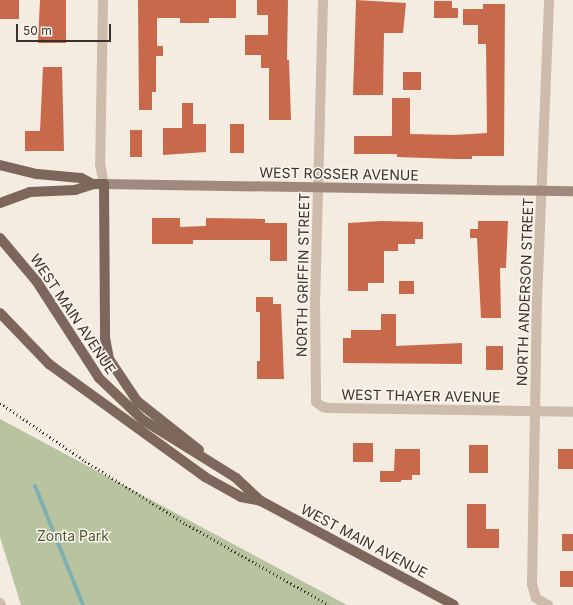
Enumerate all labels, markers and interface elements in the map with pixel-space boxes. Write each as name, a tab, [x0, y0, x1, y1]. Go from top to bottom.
scale bar	[18, 16, 113, 42]
text: 50 m	[23, 23, 52, 38]
street label: WEST ROSSER AVENUE	[259, 164, 419, 184]
street label: NORTH GRIFFIN STREET	[293, 193, 313, 357]
street label: NORTH ANDERSON STREET	[513, 198, 537, 386]
street label: WEST MAIN AVENUE	[27, 251, 119, 377]
street label: WEST THAYER AVENUE	[341, 386, 501, 406]
street label: WEST MAIN AVENUE	[298, 501, 430, 581]
park label: Zonta Park	[37, 528, 109, 544]

